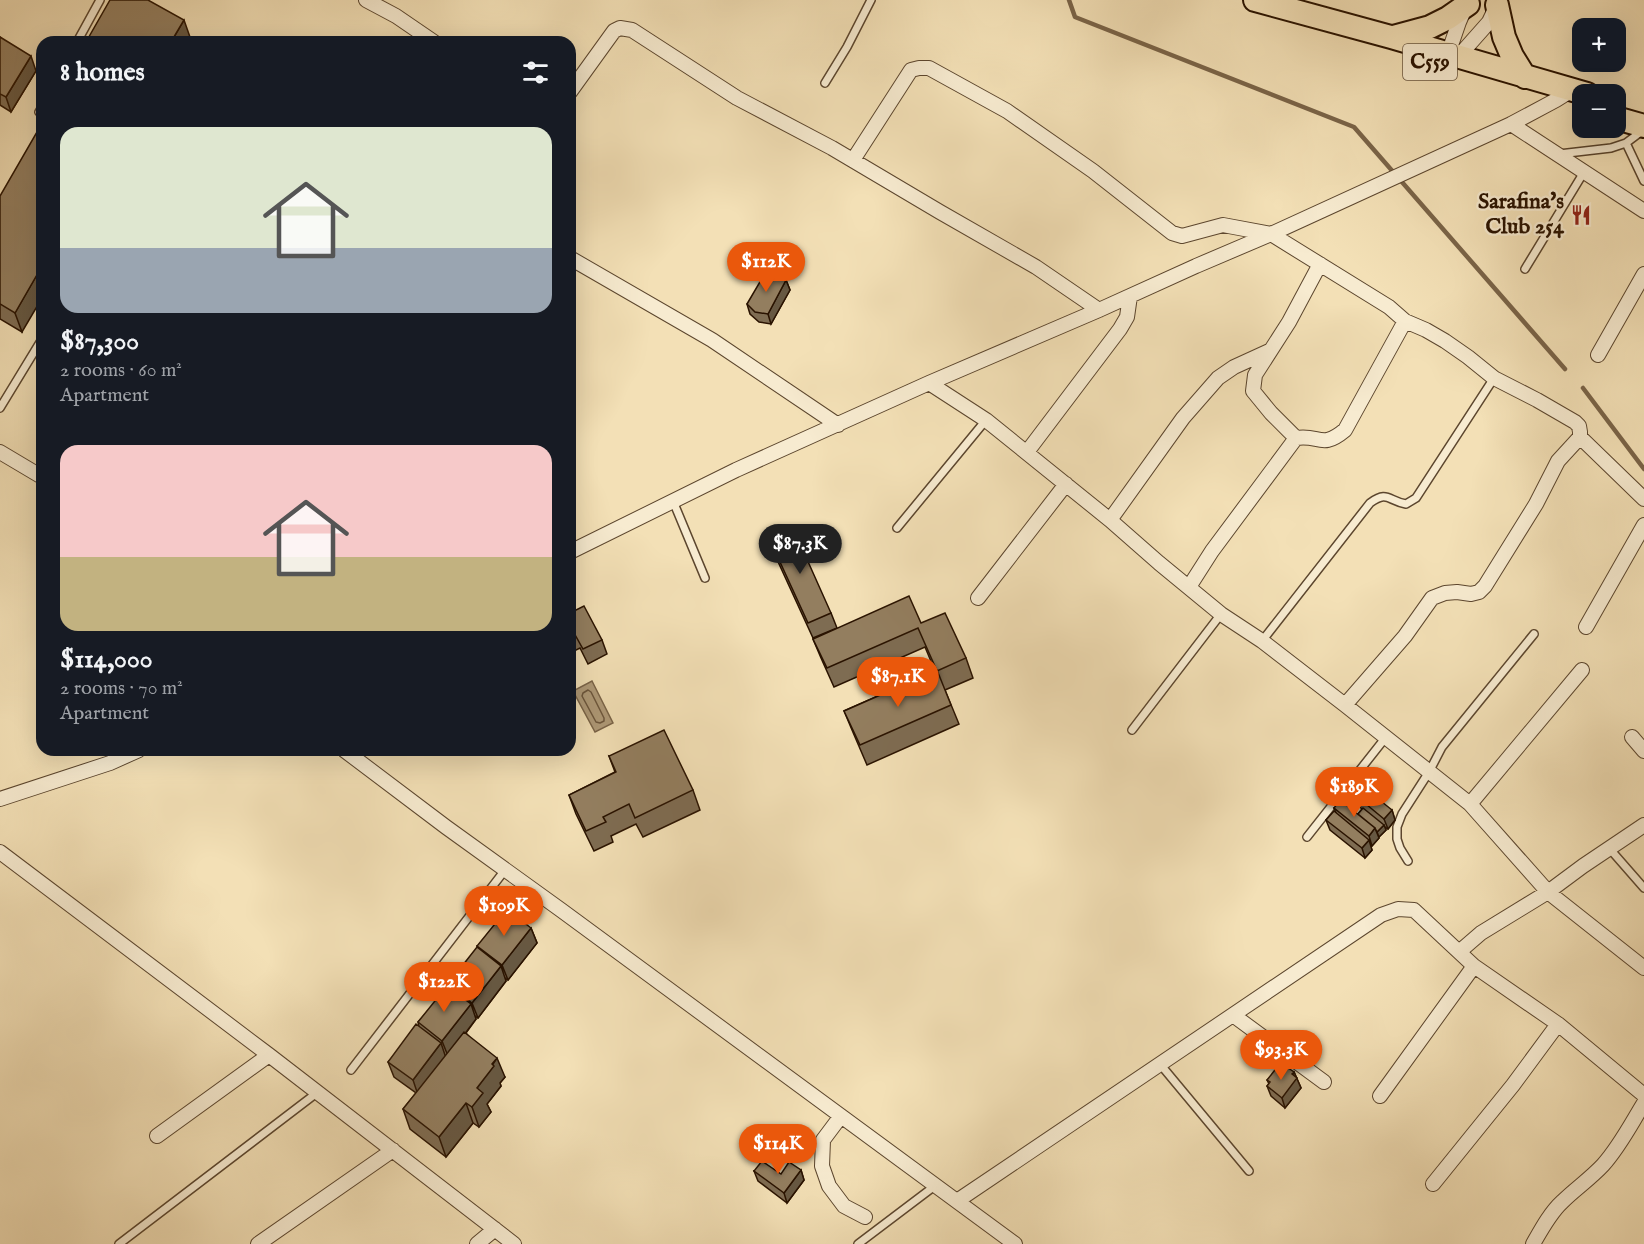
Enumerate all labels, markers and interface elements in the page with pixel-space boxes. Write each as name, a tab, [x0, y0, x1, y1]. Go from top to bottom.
map controls	[1572, 18, 1626, 138]
button: +	[1572, 18, 1626, 72]
road number: C559	[1403, 44, 1457, 80]
text: 8 homes	[60, 56, 145, 89]
icon: filters	[519, 56, 552, 89]
button: −	[1572, 84, 1626, 138]
icon: home	[252, 166, 360, 274]
place label: Sarafina's Club 254	[1478, 188, 1565, 241]
restaurant icon: Sarafina's Club 254	[1569, 203, 1593, 227]
pin: $112K	[724, 242, 808, 293]
text: $112K	[741, 249, 791, 274]
text: $87,300	[60, 325, 139, 358]
text: 2 rooms · 60 m²	[60, 358, 182, 383]
text: Apartment	[60, 383, 149, 408]
icon: home	[252, 484, 360, 592]
pin: $87.3K	[751, 524, 849, 575]
text: $87.3K	[773, 531, 827, 556]
text: $114,000	[60, 643, 152, 676]
pin: $87.1K	[849, 657, 947, 708]
text: $87.1K	[871, 664, 925, 689]
text: 2 rooms · 70 m²	[60, 676, 183, 701]
text: Apartment	[60, 701, 149, 726]
pin: $189K	[1312, 767, 1396, 818]
text: $189K	[1329, 774, 1379, 799]
pin: $109K	[462, 886, 546, 937]
text: $109K	[478, 893, 530, 918]
pin: $122K	[402, 962, 486, 1013]
text: $122K	[418, 969, 470, 994]
pin: $93.3K	[1232, 1030, 1330, 1081]
text: $93.3K	[1254, 1037, 1308, 1062]
pin: $114K	[736, 1124, 820, 1175]
text: $114K	[753, 1131, 803, 1156]

